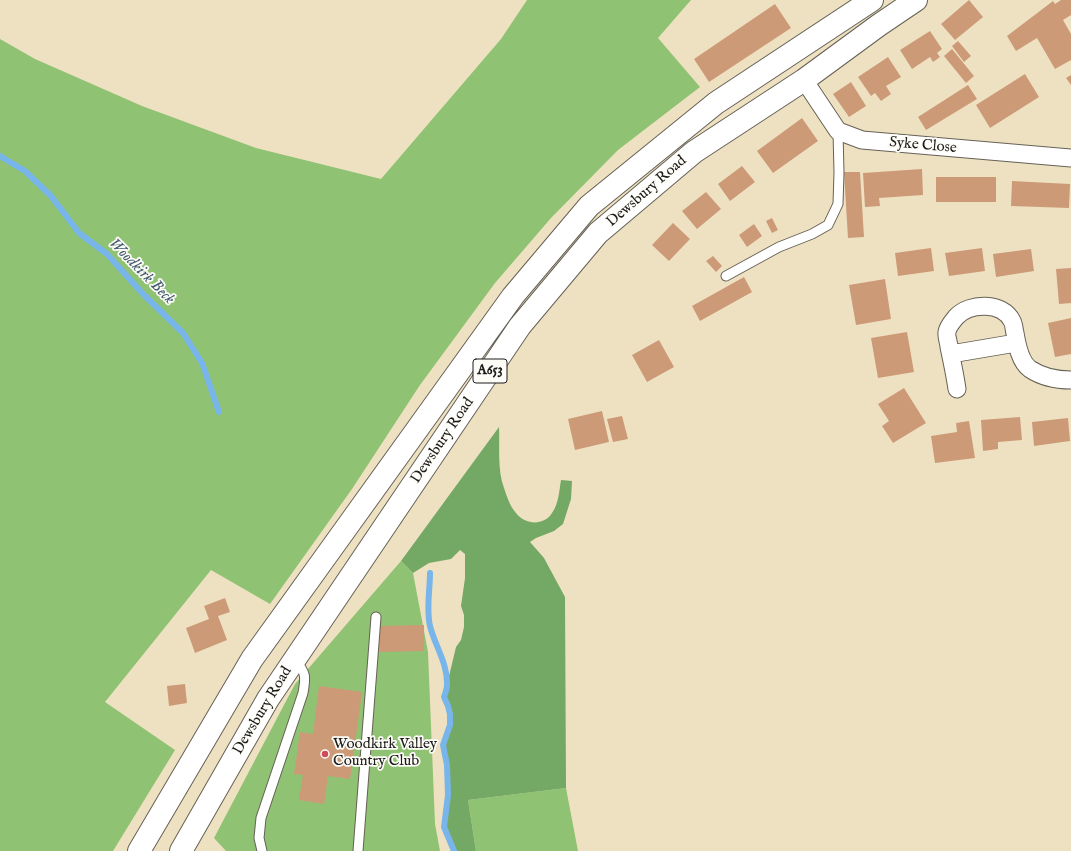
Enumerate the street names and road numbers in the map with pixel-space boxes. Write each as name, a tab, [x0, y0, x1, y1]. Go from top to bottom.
street label: Syke Close	[888, 134, 958, 158]
street label: Dewsbury Road	[603, 152, 691, 232]
road number: A653	[473, 359, 507, 383]
street label: Dewsbury Road	[408, 395, 478, 487]
street label: Dewsbury Road	[230, 664, 296, 758]

